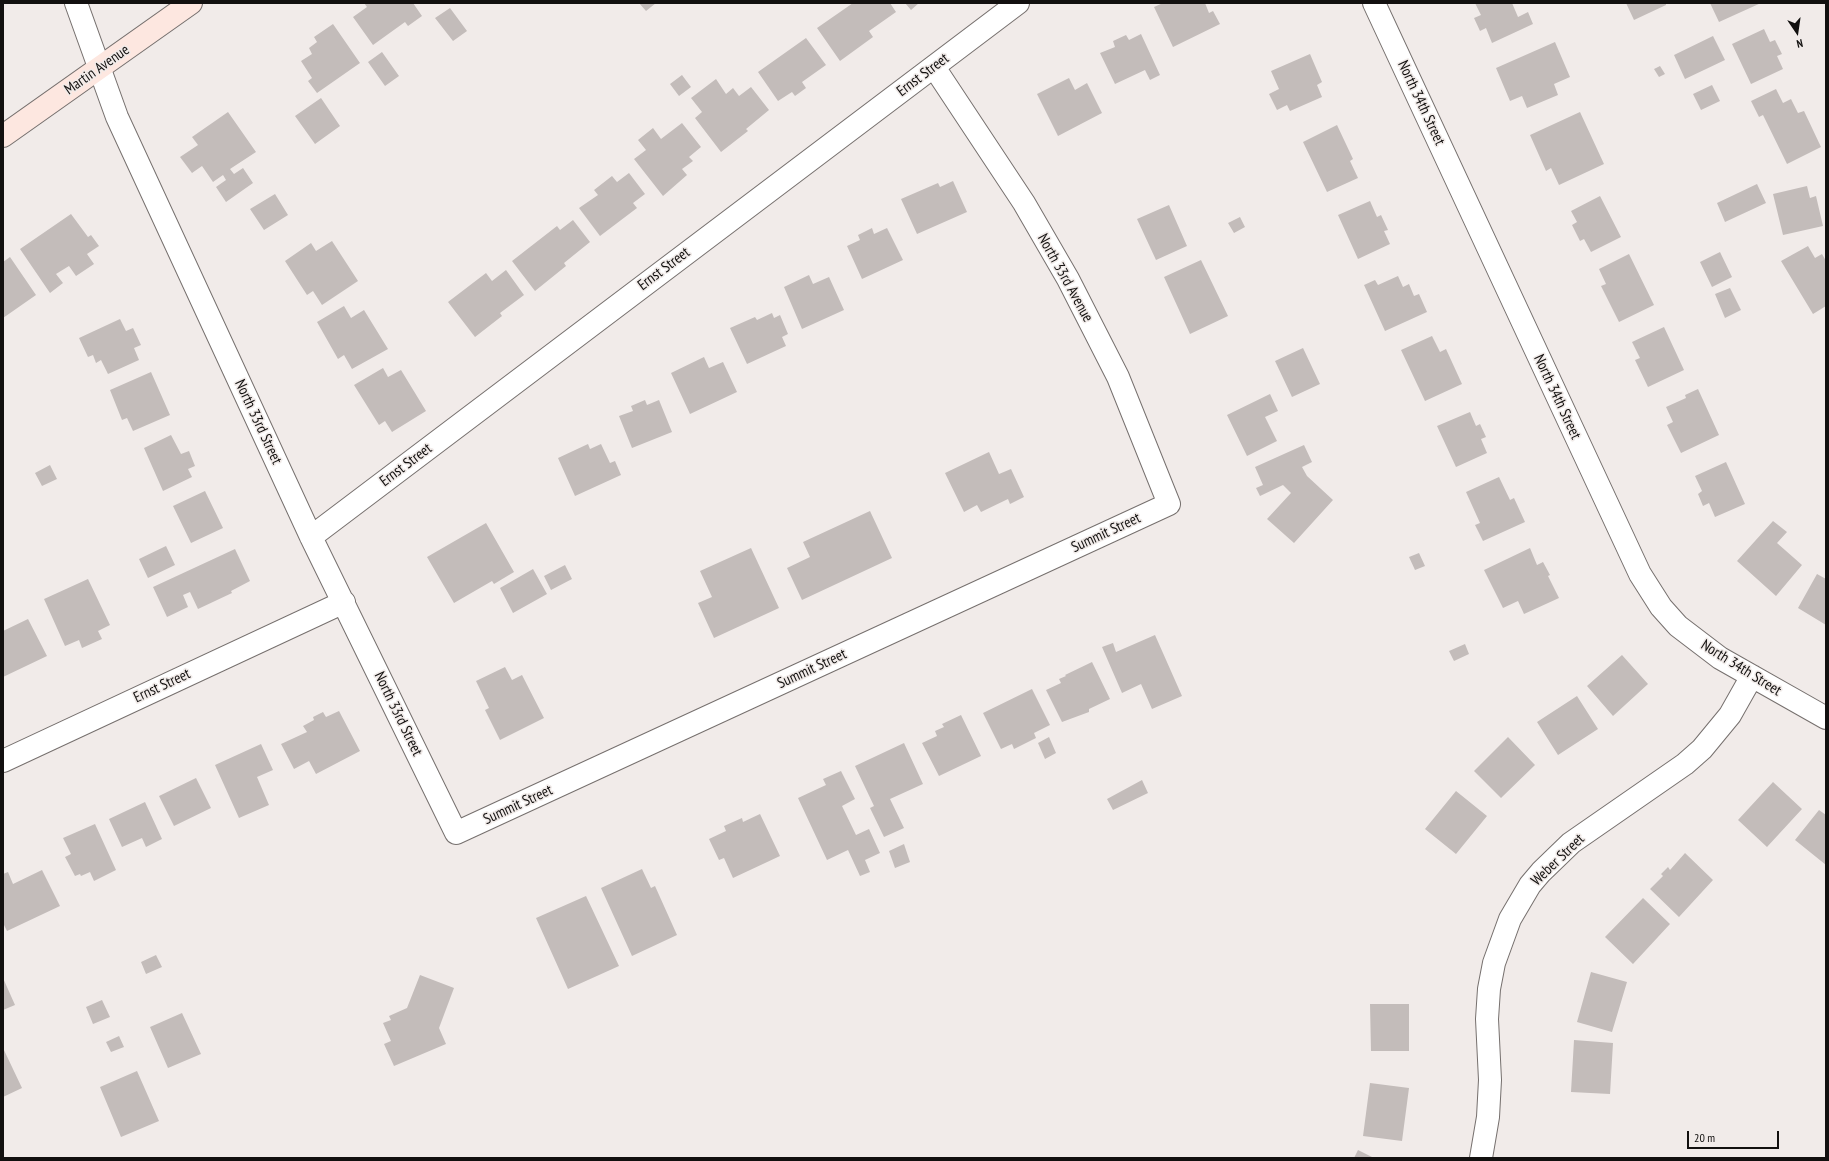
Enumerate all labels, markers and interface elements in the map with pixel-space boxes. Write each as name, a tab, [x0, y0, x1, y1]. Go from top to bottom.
north arrow	[1777, 12, 1817, 52]
text: N	[1795, 36, 1804, 51]
street label: Martin Avenue	[61, 41, 133, 99]
street label: Ernst Street	[893, 50, 953, 100]
street label: North 34th Street	[1394, 58, 1448, 148]
street label: North 33rd Avenue	[1033, 231, 1097, 325]
street label: Ernst Street	[634, 244, 694, 294]
street label: North 34th Street	[1530, 352, 1584, 442]
street label: North 33rd Street	[231, 377, 285, 467]
street label: Ernst Street	[376, 440, 436, 490]
street label: Summit Street	[1069, 509, 1143, 557]
street label: North 34th Street	[1697, 636, 1785, 700]
street label: Summit Street	[775, 645, 849, 693]
street label: Ernst Street	[131, 665, 193, 707]
street label: North 33rd Street	[370, 669, 426, 759]
street label: Summit Street	[481, 781, 555, 829]
street label: Weber Street	[1528, 830, 1588, 890]
scale bar	[1689, 1123, 1781, 1149]
text: 20 m	[1694, 1130, 1715, 1145]

